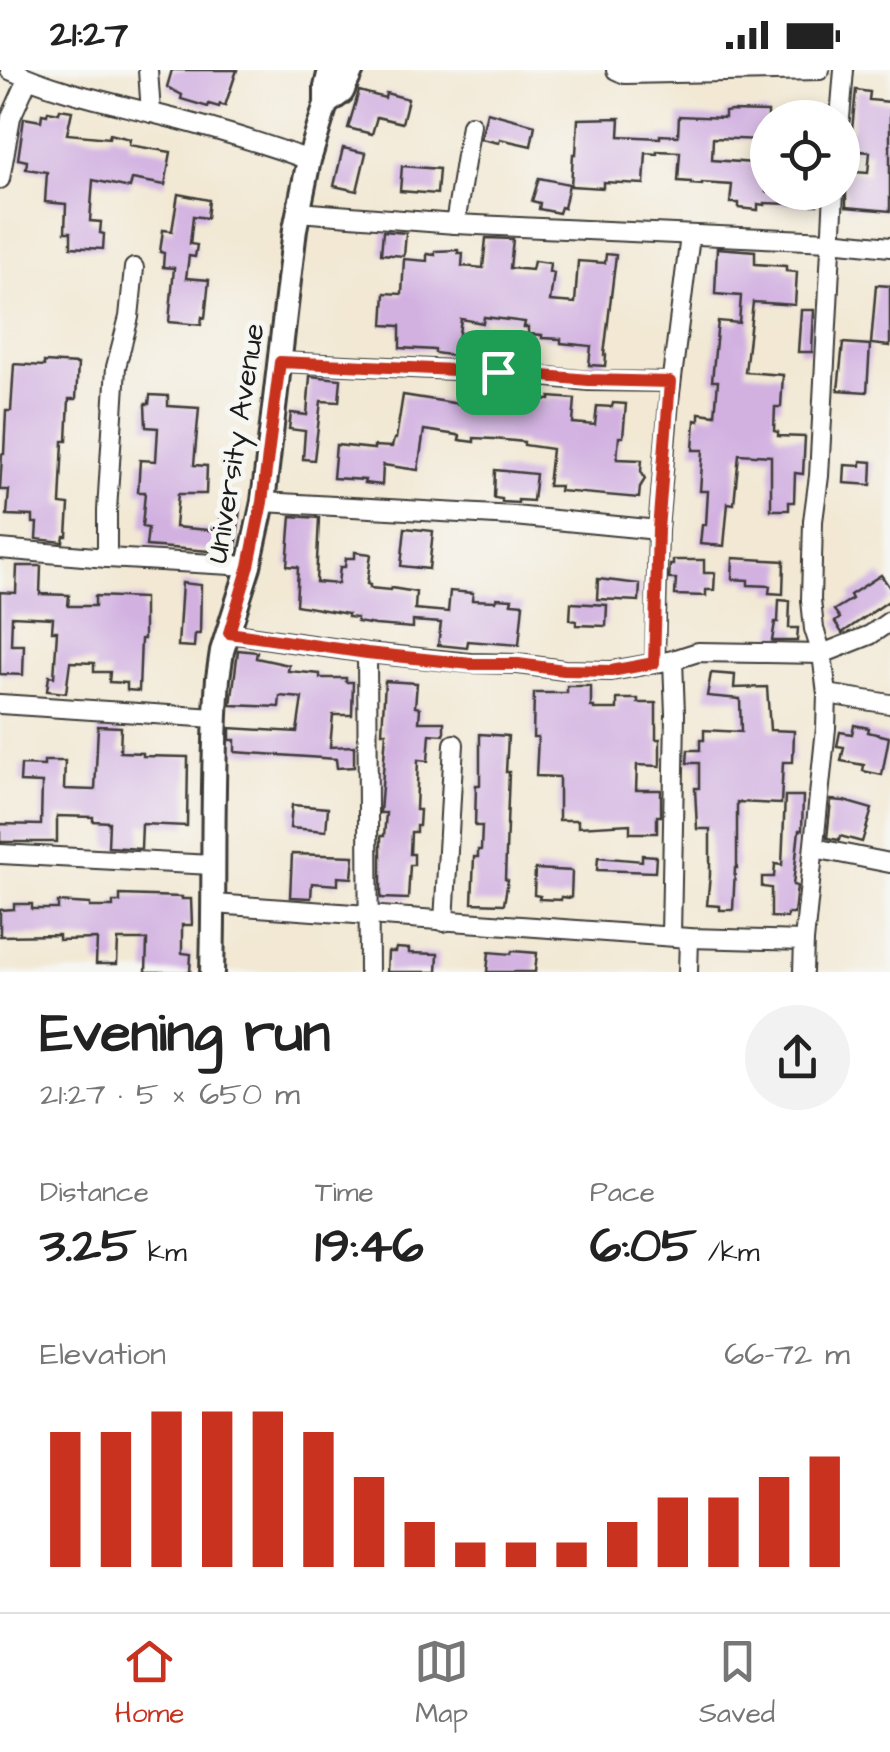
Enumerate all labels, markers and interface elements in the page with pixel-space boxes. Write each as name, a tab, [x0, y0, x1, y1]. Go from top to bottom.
text: 21:27	[50, 9, 128, 61]
map controls	[750, 100, 860, 210]
button: locate	[750, 100, 860, 210]
street label: University Avenue	[196, 320, 277, 566]
pin	[456, 330, 541, 415]
icon: arrive	[471, 345, 526, 400]
text: Evening run	[40, 996, 330, 1072]
button: share	[745, 1005, 850, 1110]
text: 21:27 · 5 × 650 m	[40, 1072, 300, 1117]
text: Distance	[40, 1173, 149, 1212]
text: Time	[315, 1173, 374, 1212]
text: Pace	[590, 1173, 655, 1212]
text: 3.25	[40, 1212, 136, 1281]
text: 19:46	[315, 1212, 424, 1281]
text: 6:05	[590, 1212, 697, 1281]
text: km	[136, 1233, 187, 1272]
text: /km	[697, 1233, 760, 1272]
text: Elevation	[40, 1332, 166, 1377]
text: 66–72 m	[724, 1332, 850, 1377]
tab: Home	[115, 1634, 185, 1733]
tab: Map	[414, 1634, 469, 1733]
tab: Saved	[699, 1634, 775, 1733]

